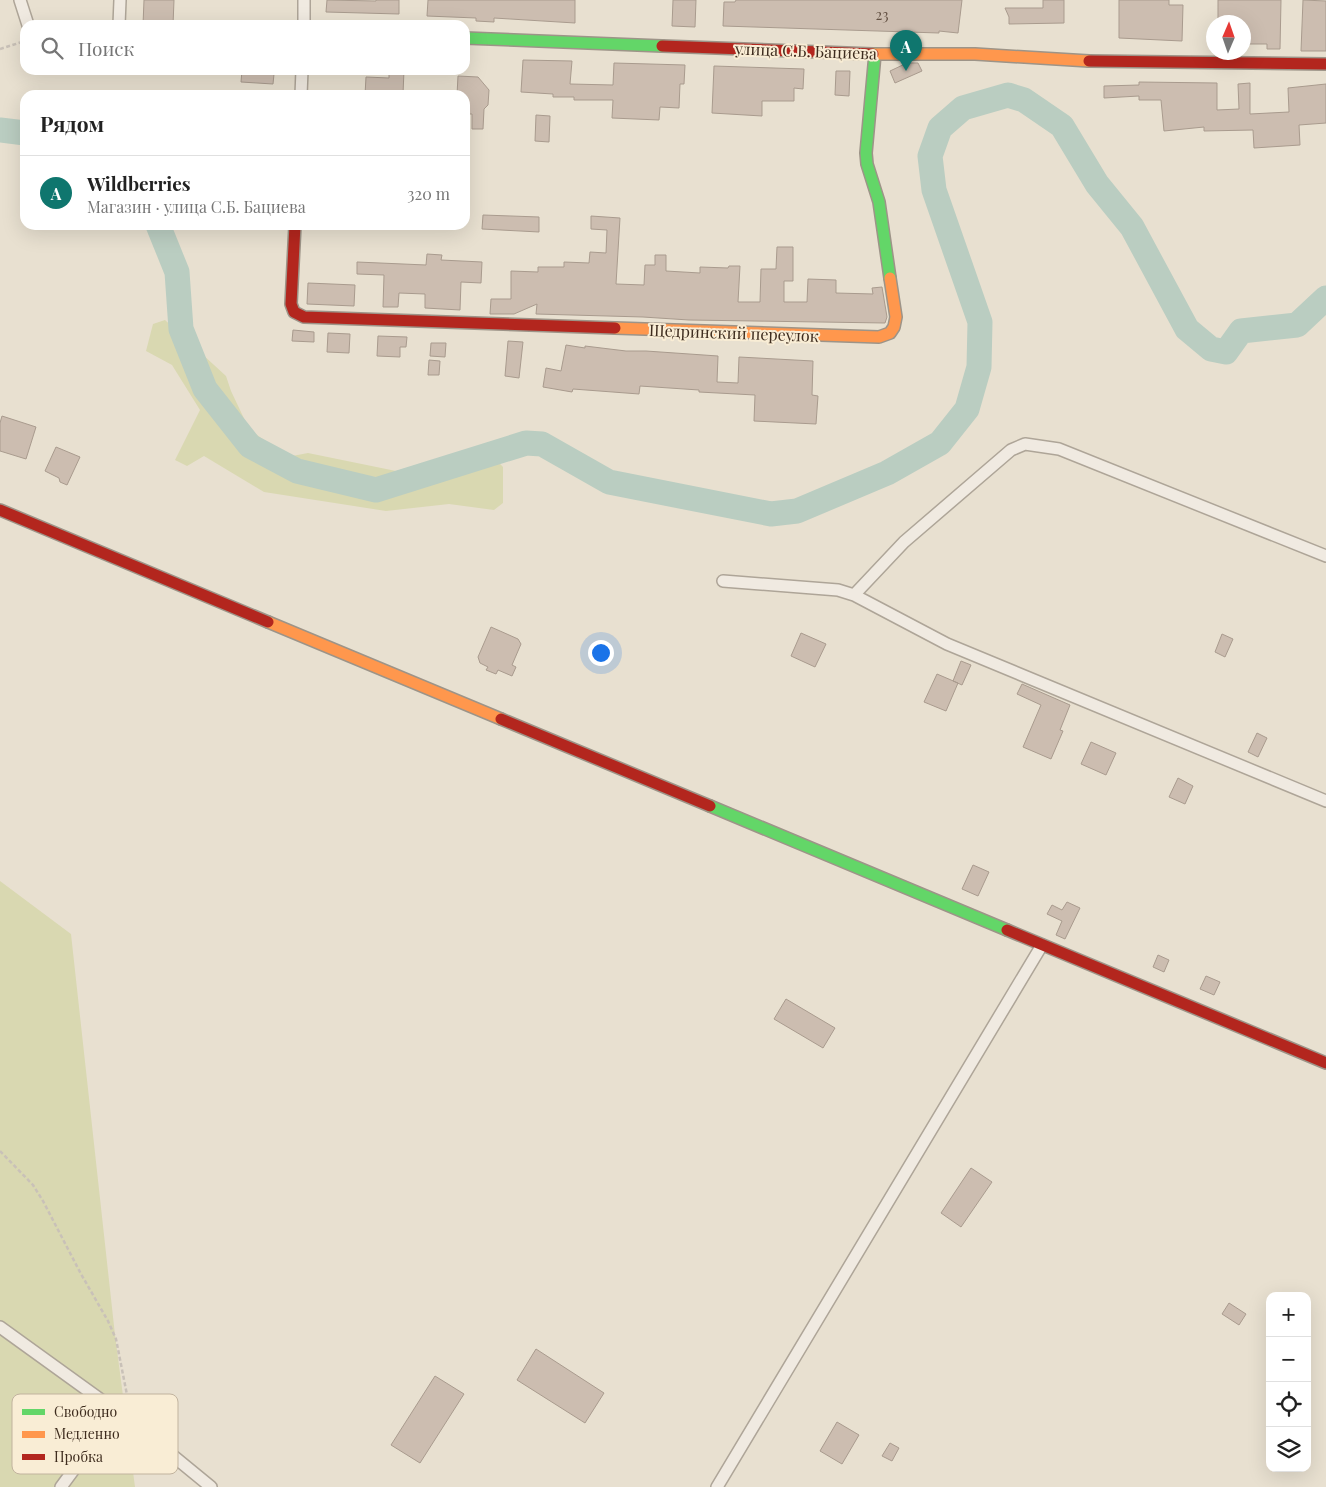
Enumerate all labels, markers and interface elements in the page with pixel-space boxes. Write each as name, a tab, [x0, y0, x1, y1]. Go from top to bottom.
house number: 23	[875, 5, 889, 24]
north arrow	[1206, 15, 1251, 60]
search box	[20, 20, 470, 75]
pin: A	[890, 30, 922, 71]
icon: search	[38, 34, 66, 62]
text: Поиск	[78, 35, 134, 61]
street label: улица С.Б. Бациева	[734, 37, 877, 63]
text: Рядом	[40, 109, 104, 137]
text: Wildberries	[87, 170, 191, 196]
text: A	[51, 183, 61, 204]
text: 320 m	[407, 183, 450, 204]
text: Магазин · улица С.Б. Бациева	[87, 196, 306, 217]
street label: Щедринский переулок	[649, 319, 819, 346]
your location	[588, 640, 614, 666]
map controls	[1266, 1292, 1311, 1472]
button: +	[1266, 1292, 1311, 1337]
button: −	[1266, 1337, 1311, 1382]
button: locate	[1266, 1382, 1311, 1427]
legend	[12, 1394, 178, 1474]
text: Свободно	[54, 1402, 118, 1421]
text: Медленно	[54, 1424, 120, 1443]
button: layers	[1266, 1427, 1311, 1472]
text: Пробка	[54, 1447, 103, 1466]

